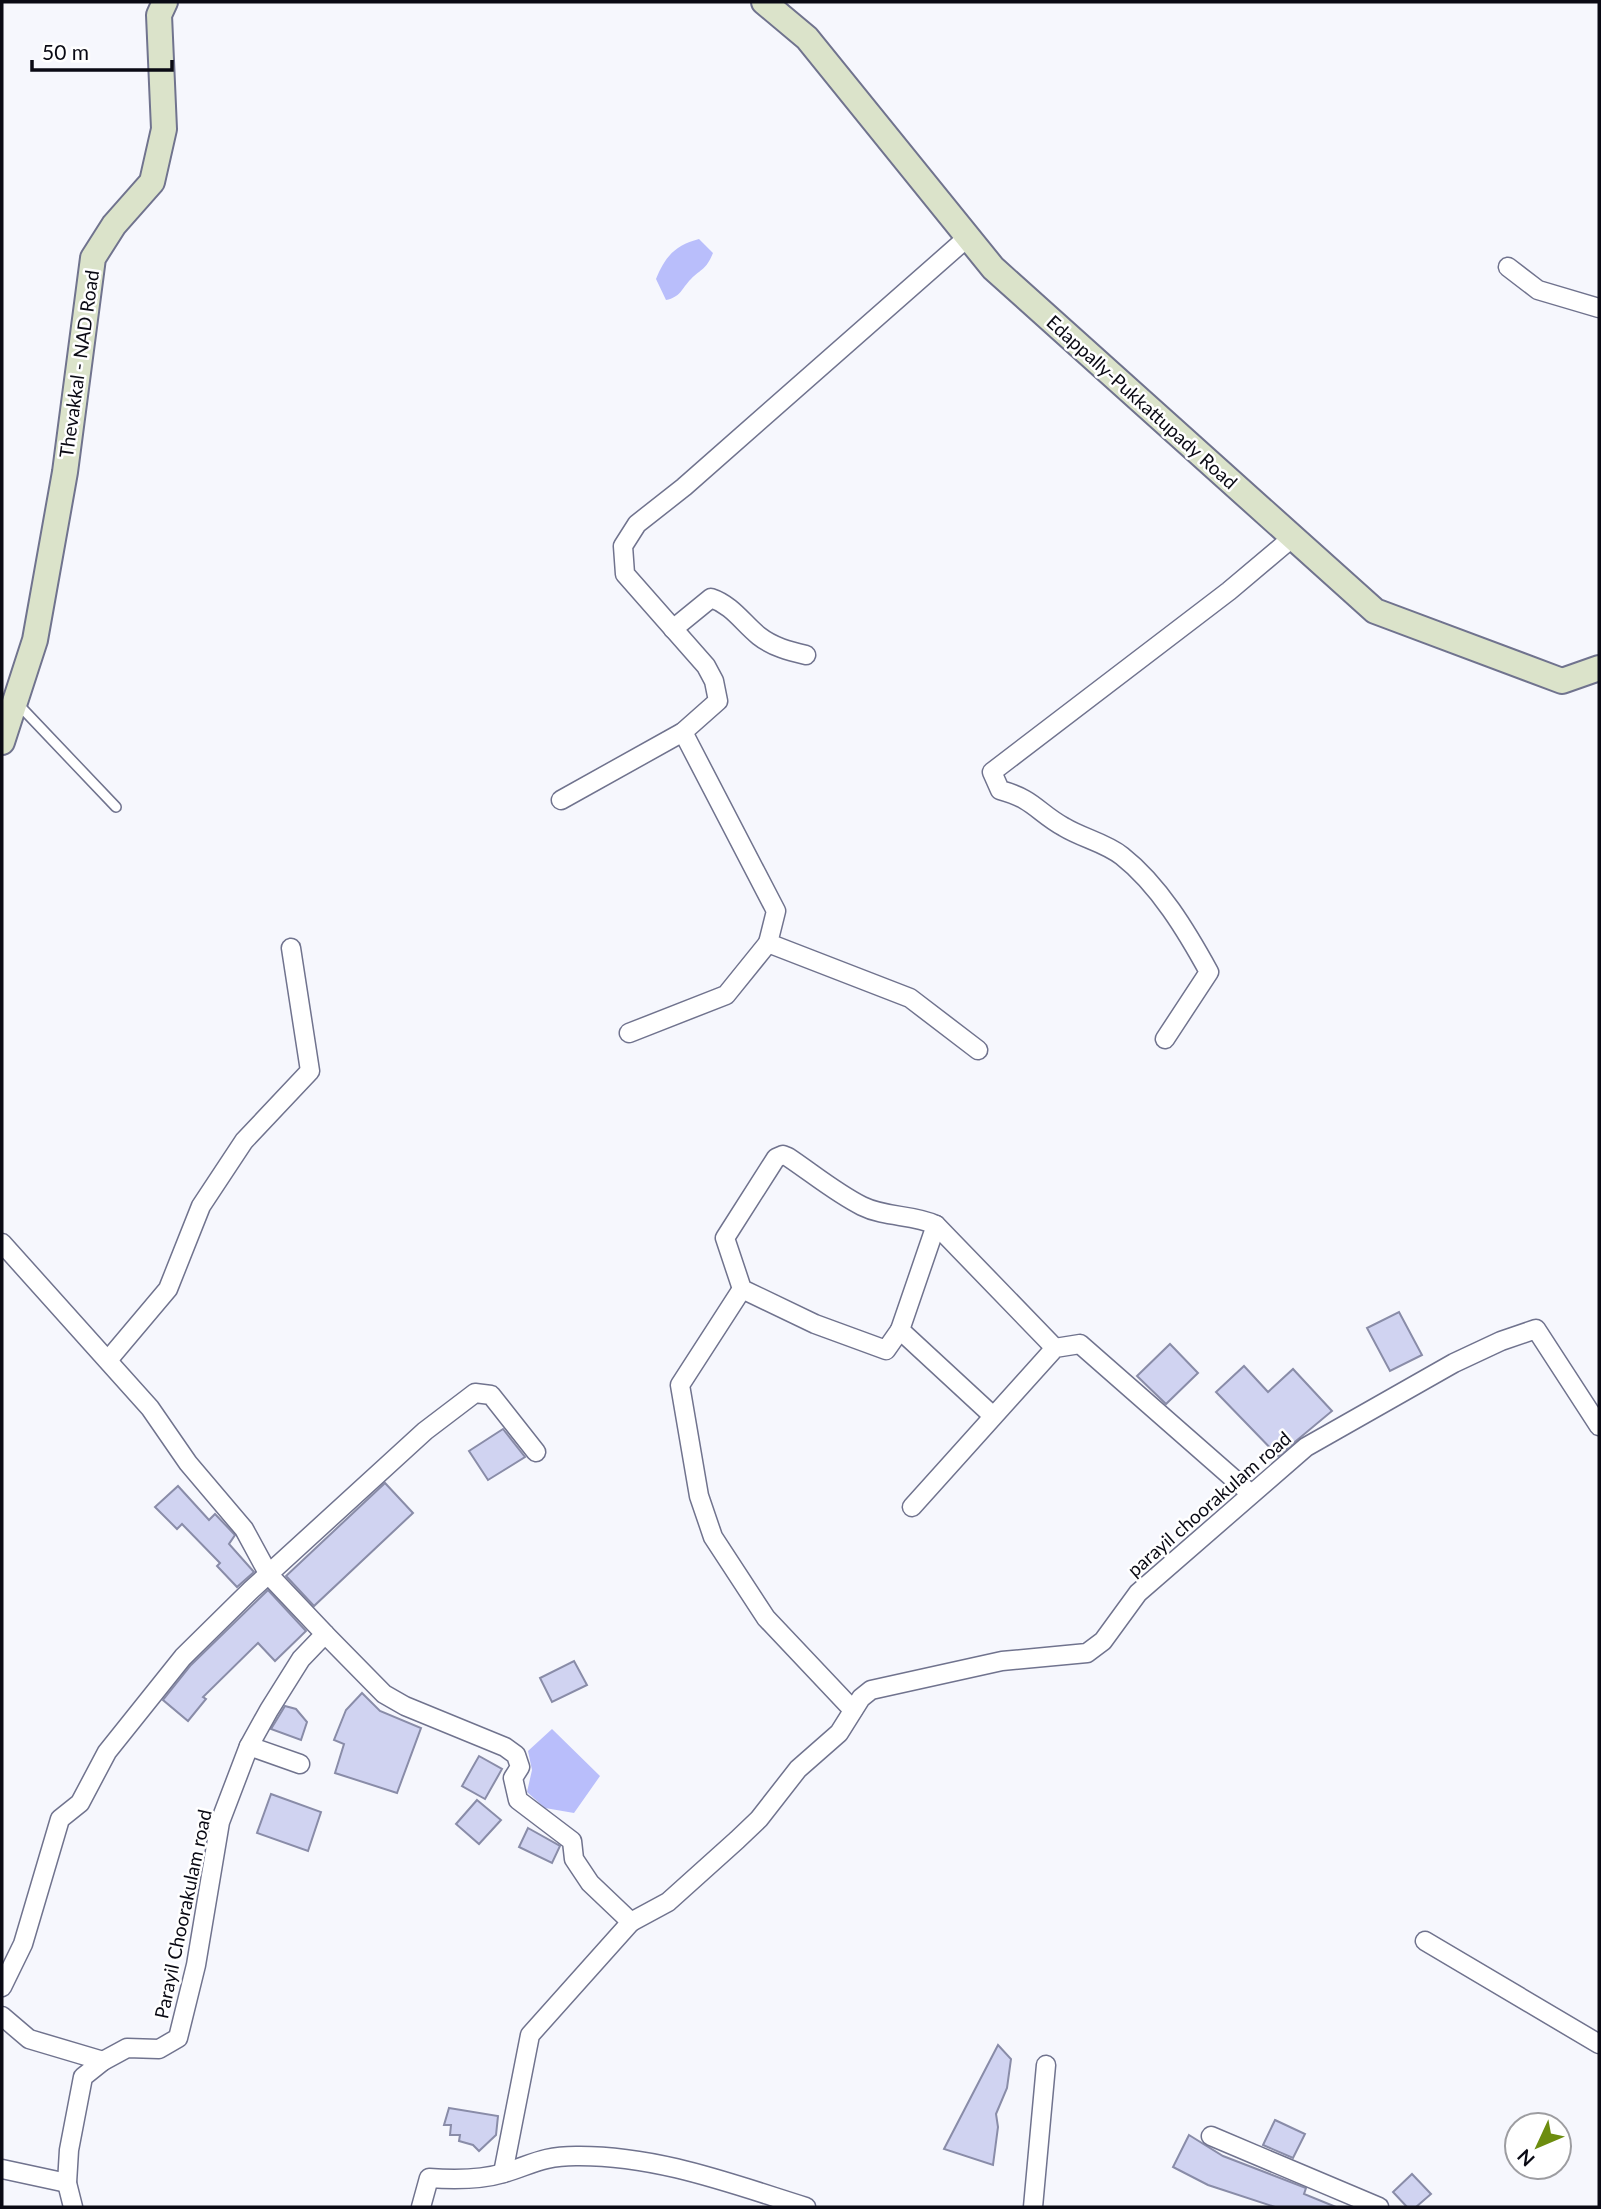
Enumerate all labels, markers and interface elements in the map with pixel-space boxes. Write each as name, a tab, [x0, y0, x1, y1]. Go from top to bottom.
scale bar	[32, 28, 172, 72]
text: 50 m	[42, 39, 89, 64]
street label: Thevakkal - NAD Road	[54, 269, 103, 459]
street label: Edappally-Pukkattupady Road	[1042, 310, 1242, 493]
street label: parayil choorakulam road	[1122, 1426, 1295, 1581]
street label: Parayil Choorakulam road	[149, 1807, 216, 2021]
north arrow	[1503, 2111, 1573, 2181]
text: N	[1512, 2145, 1539, 2171]

